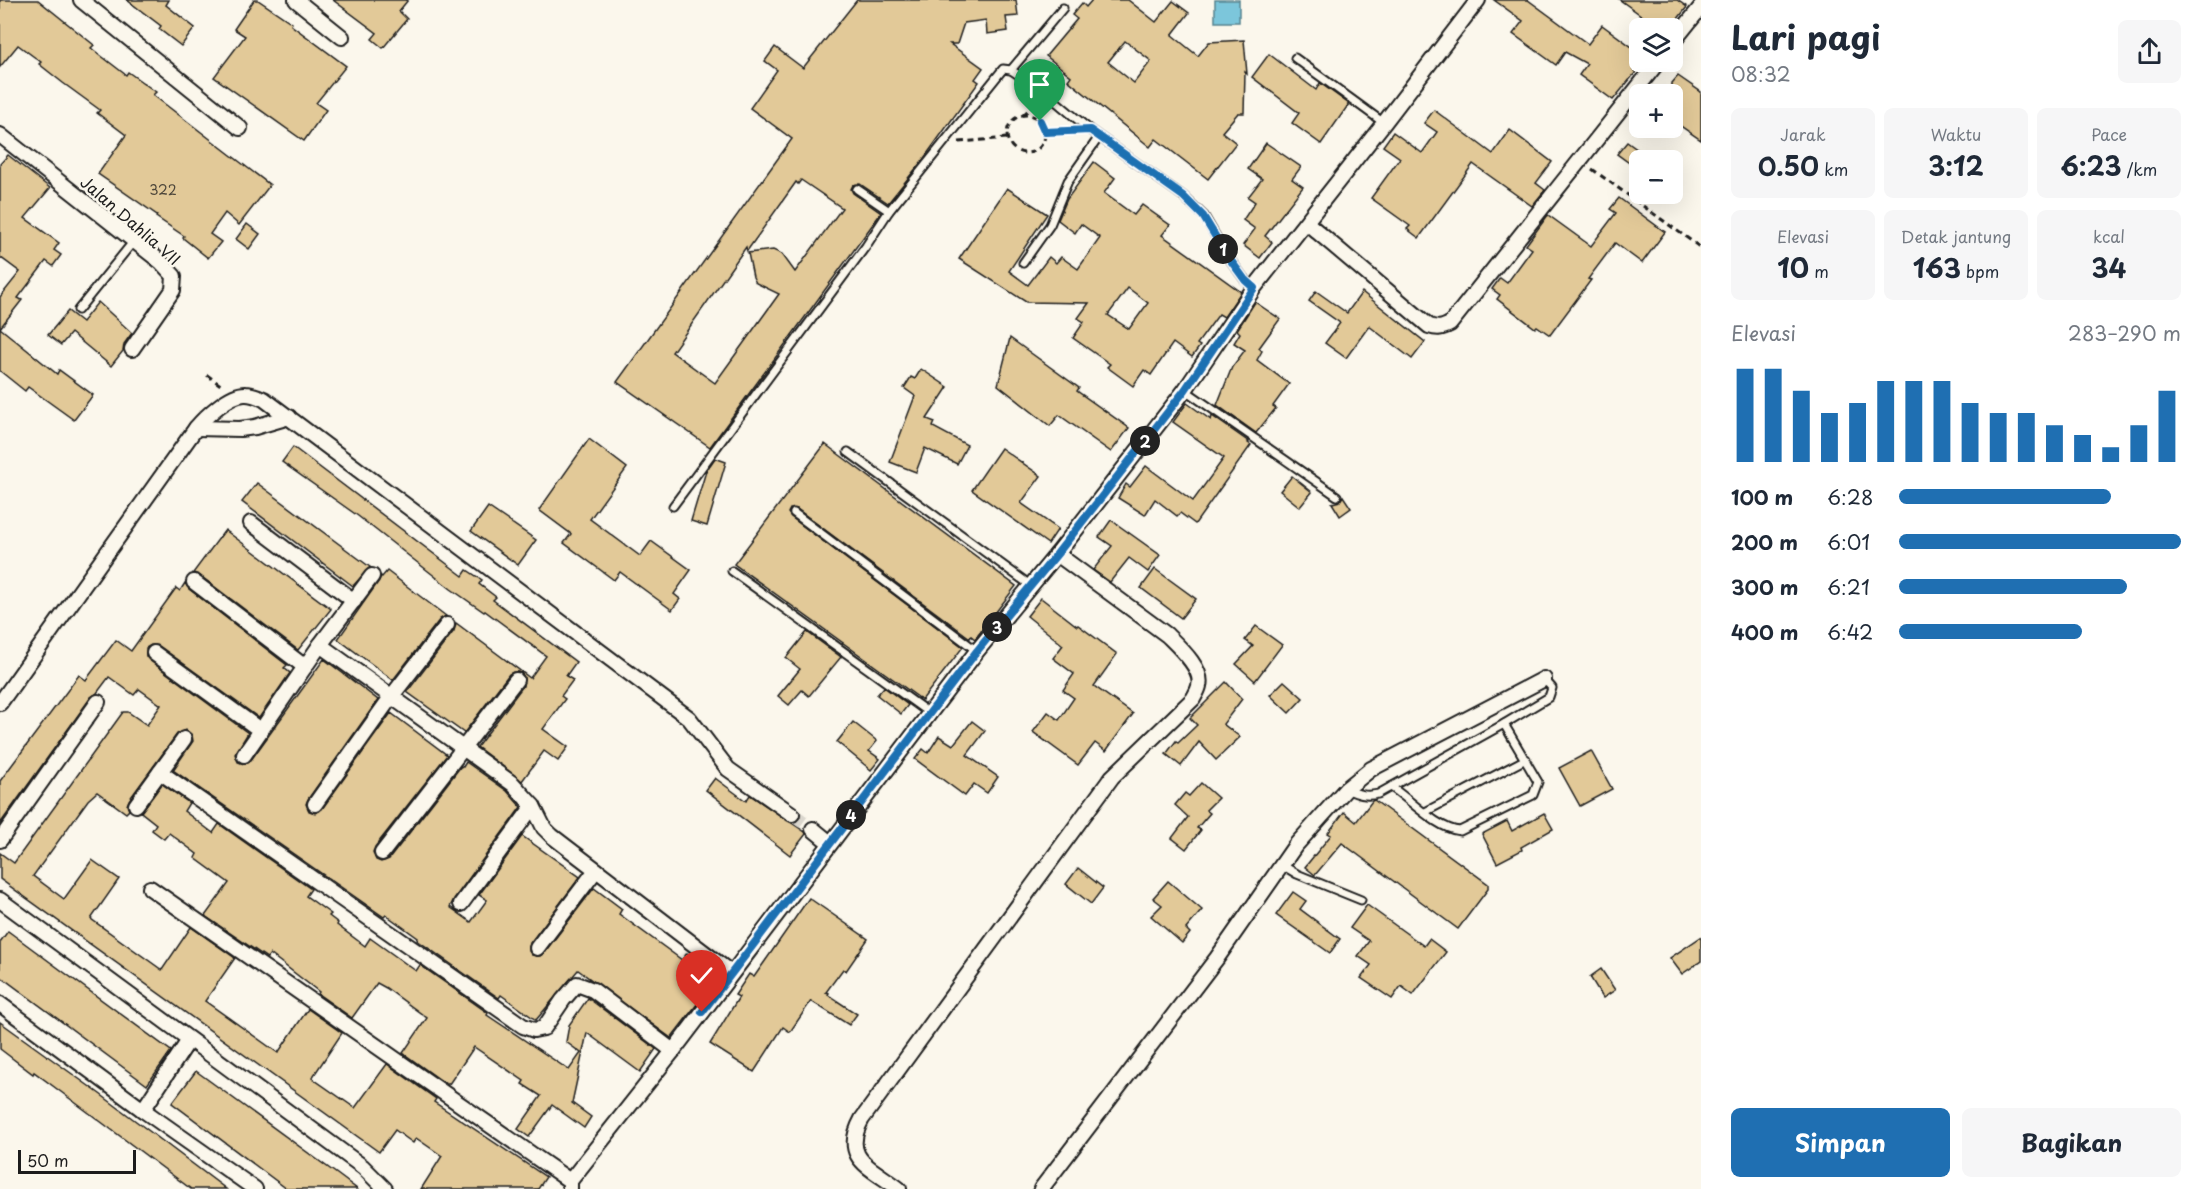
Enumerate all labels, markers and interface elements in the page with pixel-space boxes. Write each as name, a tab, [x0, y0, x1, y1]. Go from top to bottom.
text: Lari pagi	[1731, 11, 1881, 61]
map controls	[1629, 18, 1683, 204]
button: layers	[1629, 18, 1683, 72]
button: share	[2118, 20, 2181, 83]
pin	[1014, 59, 1065, 121]
text: 08:32	[1731, 59, 1791, 89]
icon: arrive	[1023, 68, 1056, 101]
button: +	[1629, 84, 1683, 138]
text: Jarak	[1780, 122, 1826, 146]
text: Waktu	[1931, 122, 1981, 146]
text: Pace	[2091, 122, 2127, 146]
text: 0.50	[1758, 146, 1819, 185]
text: 3:12	[1928, 146, 1984, 185]
text: 6:23	[2061, 146, 2122, 185]
button: −	[1629, 150, 1683, 204]
text: km	[1819, 157, 1848, 181]
text: /km	[2122, 157, 2157, 181]
street label: Jalan Dahlia VII	[76, 170, 186, 270]
house number: 322	[149, 179, 177, 200]
text: Elevasi	[1777, 224, 1829, 248]
text: Detak jantung	[1901, 224, 2011, 248]
text: kcal	[2093, 224, 2125, 248]
pin: 1	[1208, 234, 1238, 264]
text: 1	[1219, 237, 1227, 261]
text: 10	[1777, 248, 1809, 287]
text: 163	[1913, 248, 1961, 287]
text: 34	[2092, 248, 2126, 287]
text: m	[1809, 259, 1829, 283]
text: bpm	[1961, 259, 1999, 283]
text: Elevasi	[1731, 318, 1796, 348]
text: 283–290 m	[2068, 318, 2181, 348]
pin: 2	[1130, 426, 1160, 456]
text: 2	[1139, 429, 1151, 453]
text: 100 m	[1731, 482, 1793, 512]
text: 6:28	[1827, 482, 1873, 512]
text: 200 m	[1731, 527, 1798, 557]
text: 6:01	[1827, 527, 1870, 557]
text: 300 m	[1731, 572, 1799, 602]
text: 6:21	[1827, 572, 1870, 602]
pin: 3	[982, 612, 1012, 642]
text: 3	[992, 615, 1002, 639]
text: 400 m	[1731, 617, 1799, 647]
text: 6:42	[1827, 617, 1873, 647]
pin: 4	[836, 800, 866, 830]
text: 4	[846, 803, 856, 827]
pin	[676, 950, 727, 1012]
icon: check	[685, 959, 718, 992]
button: Simpan	[1731, 1108, 1950, 1177]
button: Bagikan	[1962, 1108, 2181, 1177]
scale bar	[18, 1147, 136, 1174]
text: 50 m	[27, 1148, 68, 1172]

